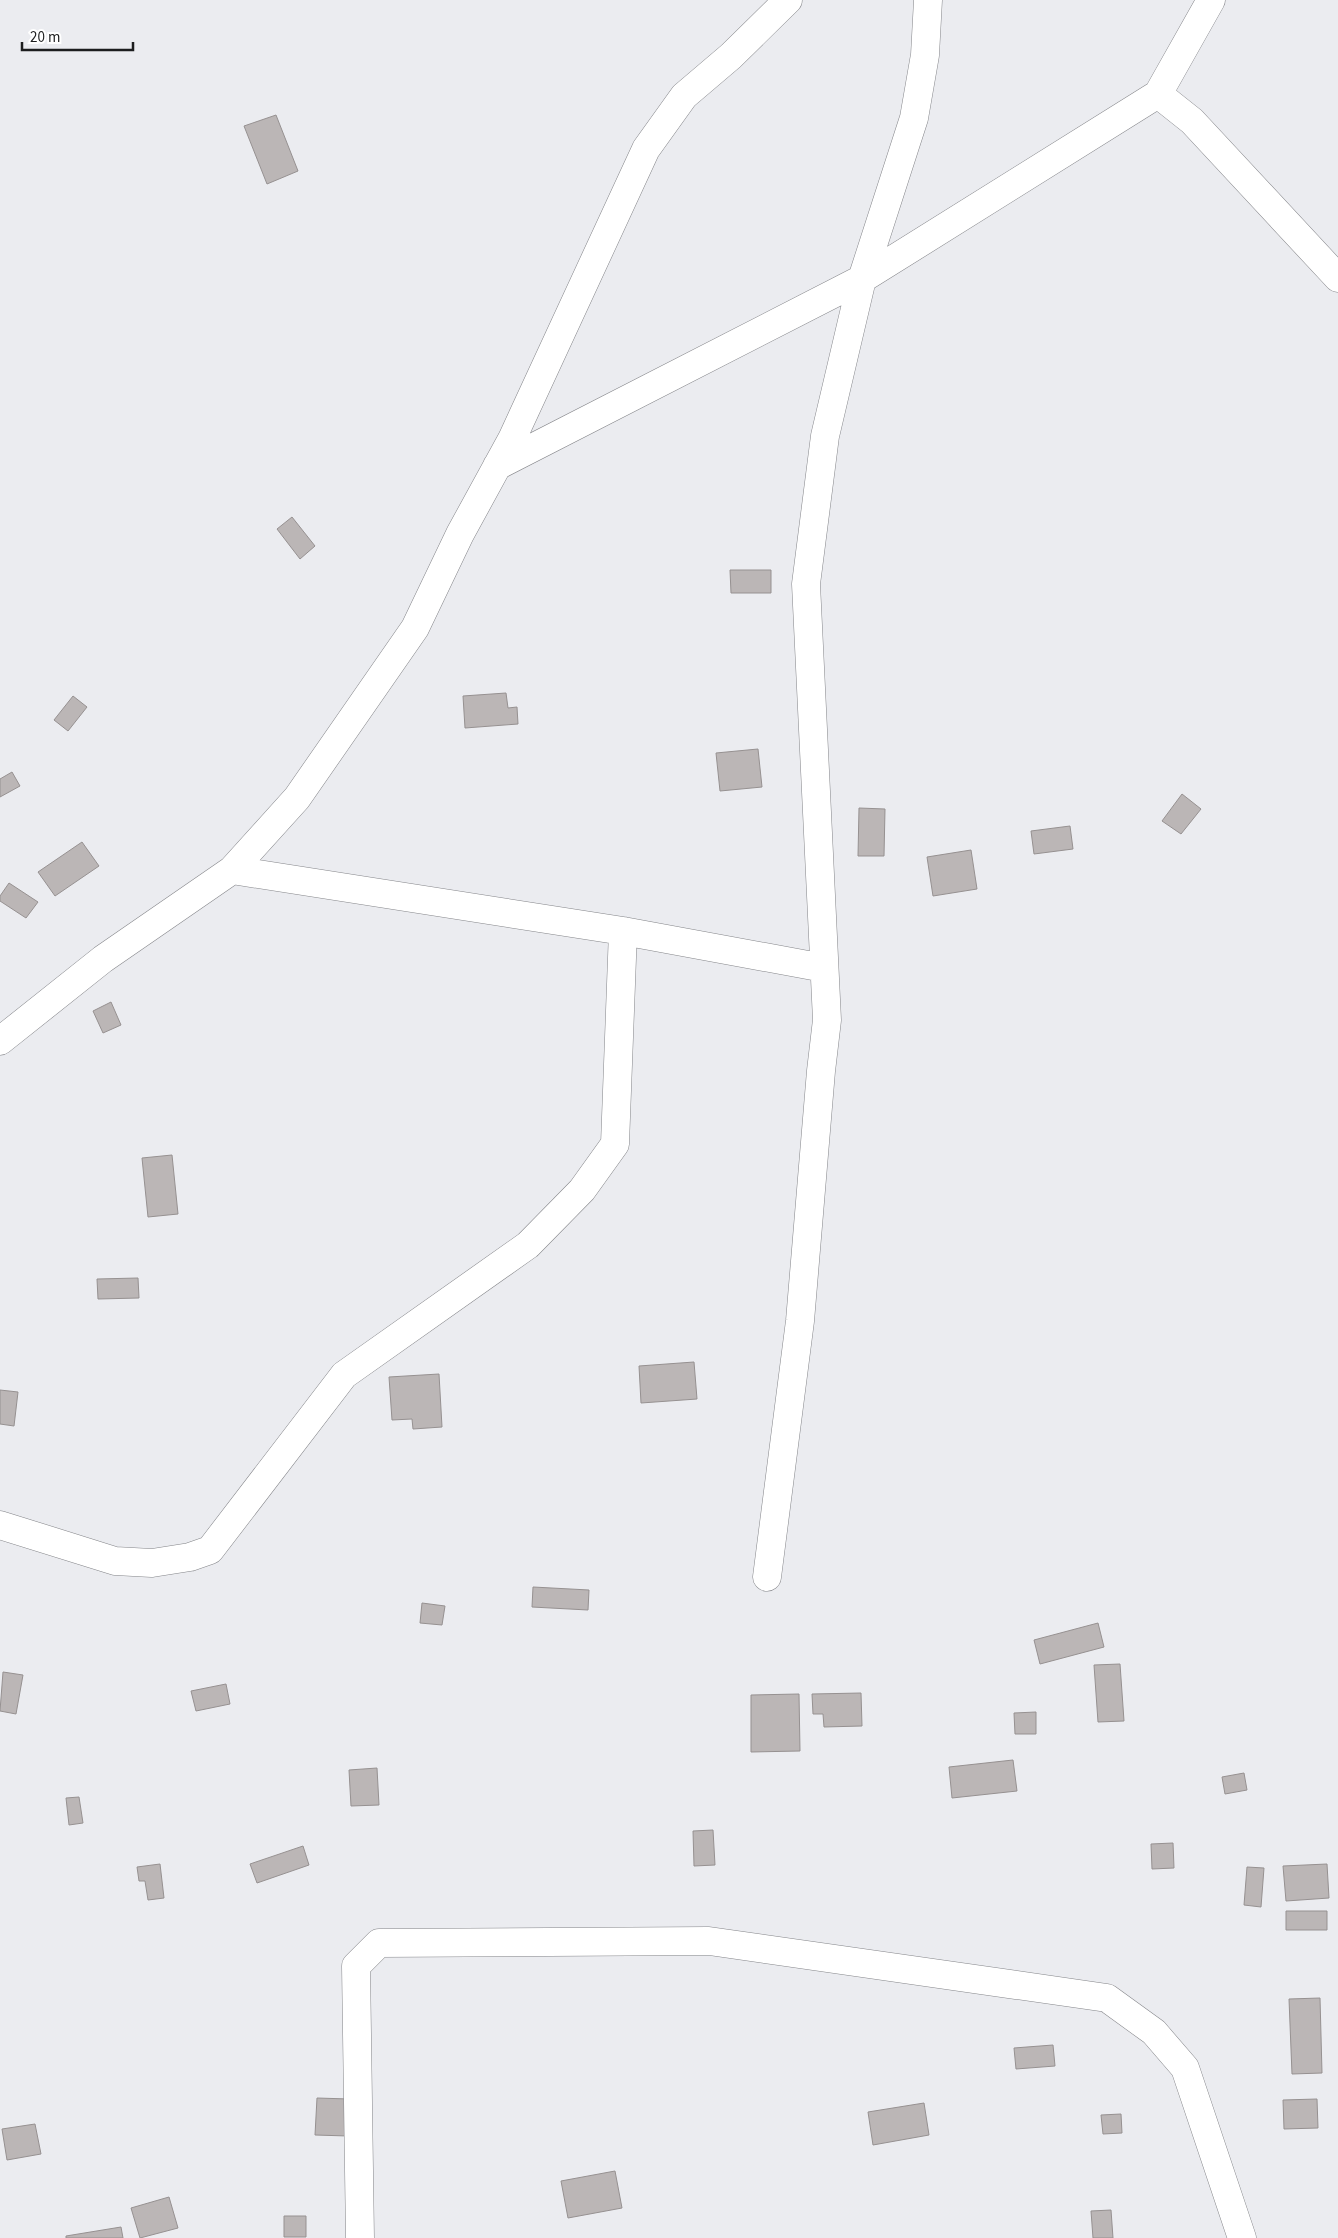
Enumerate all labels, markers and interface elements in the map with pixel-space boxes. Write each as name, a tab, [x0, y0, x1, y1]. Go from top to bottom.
scale bar	[22, 20, 134, 52]
text: 20 m	[30, 27, 60, 48]

